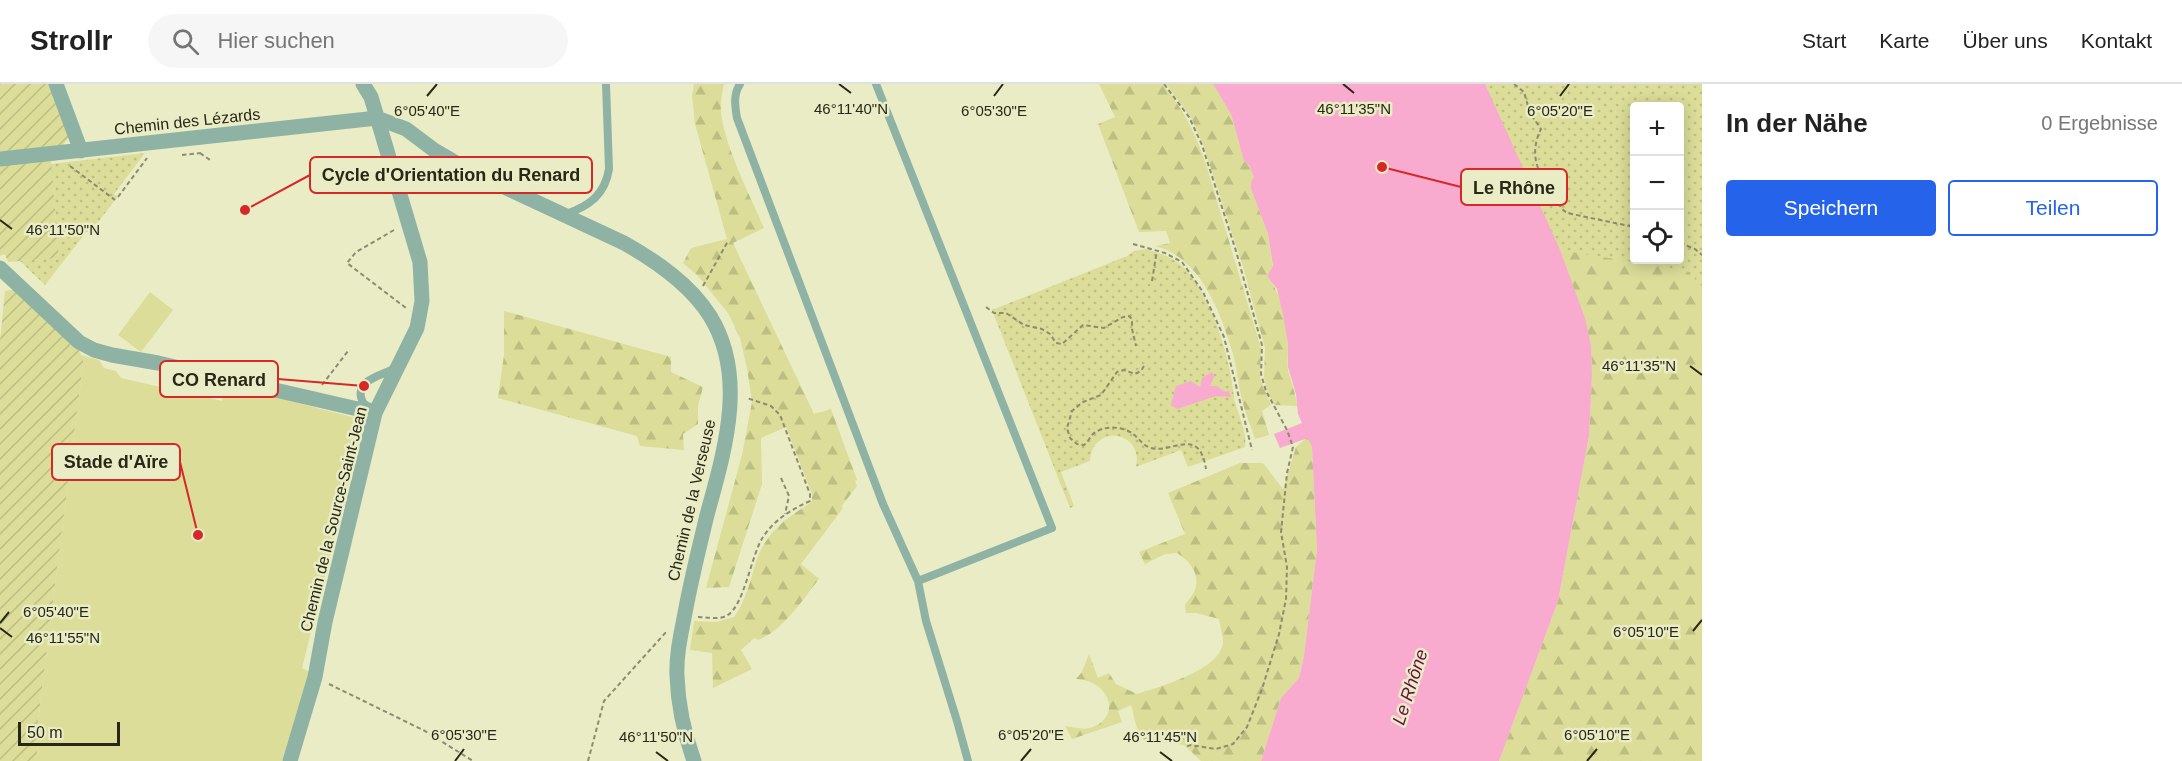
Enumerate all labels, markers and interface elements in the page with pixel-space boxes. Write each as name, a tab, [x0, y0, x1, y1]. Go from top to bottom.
search box	[148, 14, 568, 68]
text: Strollr	[30, 25, 112, 56]
icon: search	[169, 25, 202, 58]
text: Hier suchen	[217, 28, 335, 53]
text: Start	[1802, 29, 1846, 52]
text: Karte	[1879, 29, 1930, 52]
text: Über uns	[1963, 29, 2048, 52]
text: Kontakt	[2081, 29, 2152, 52]
text: 46°11'40"N	[814, 100, 888, 117]
text: 46°11'35"N	[1317, 100, 1391, 117]
text: 6°05'40"E	[394, 102, 460, 119]
text: 6°05'30"E	[961, 102, 1027, 119]
text: 6°05'20"E	[1527, 102, 1593, 119]
map controls	[1630, 102, 1684, 264]
button: +	[1630, 102, 1684, 156]
street label: Chemin des Lézards	[113, 105, 261, 138]
text: In der Nähe	[1726, 108, 1868, 138]
text: 0 Ergebnisse	[2041, 112, 2158, 134]
button: −	[1630, 156, 1684, 210]
callout: Cycle d'Orientation du Renard	[310, 157, 592, 193]
text: Cycle d'Orientation du Renard	[322, 165, 580, 185]
callout: Le Rhône	[1461, 169, 1567, 205]
text: Le Rhône	[1473, 178, 1555, 198]
button: Speichern	[1726, 180, 1936, 236]
button: Teilen	[1948, 180, 2158, 236]
button: locate	[1630, 210, 1684, 264]
text: 46°11'50"N	[26, 221, 100, 238]
text: 46°11'35"N	[1602, 357, 1676, 374]
callout: CO Renard	[160, 361, 278, 397]
text: CO Renard	[172, 370, 266, 390]
street label: Chemin de la Source-Saint-Jean	[297, 405, 370, 633]
street label: Chemin de la Verseuse	[665, 418, 718, 583]
callout: Stade d'Aïre	[52, 444, 180, 480]
text: Stade d'Aïre	[64, 452, 168, 472]
text: 6°05'40"E	[23, 603, 89, 620]
text: 6°05'10"E	[1613, 623, 1679, 640]
text: 46°11'55"N	[26, 629, 100, 646]
water label: Le Rhône	[1388, 647, 1432, 727]
scale bar	[18, 719, 120, 746]
text: 50 m	[27, 724, 63, 741]
text: 6°05'30"E	[431, 726, 497, 743]
text: 6°05'20"E	[998, 726, 1064, 743]
text: 6°05'10"E	[1564, 726, 1630, 743]
text: 46°11'50"N	[619, 728, 693, 745]
text: 46°11'45"N	[1123, 728, 1197, 745]

